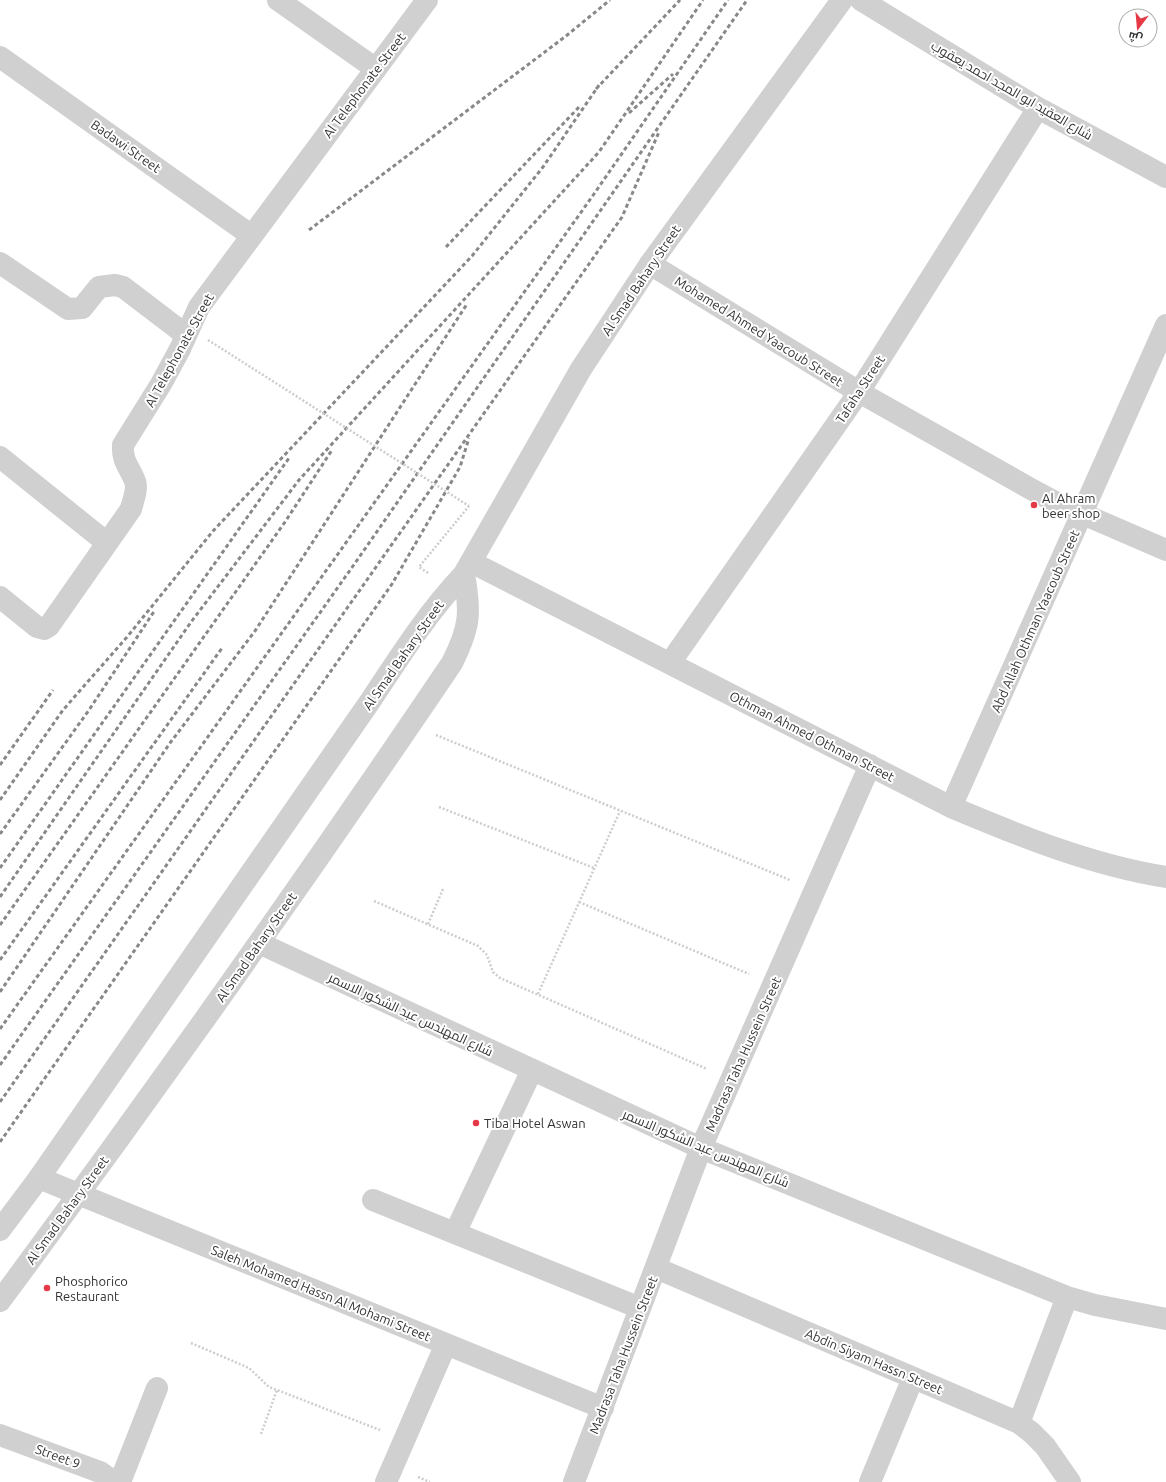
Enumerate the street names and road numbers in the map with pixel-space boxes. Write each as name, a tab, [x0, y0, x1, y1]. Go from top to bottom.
street label: Al Telephonate Street	[320, 30, 408, 140]
street label: شارع العقيد ابو المجد احمد يعقوب	[928, 38, 1095, 144]
street label: Badawi Street	[89, 117, 163, 175]
street label: Al Smad Bahary Street	[599, 222, 683, 338]
street label: Mohamed Ahmed Yaacoub Street	[673, 273, 845, 389]
street label: Al Telephonate Street	[142, 291, 216, 409]
street label: Tafaha Street	[833, 352, 887, 426]
street label: Abd Allah Othman Yaacoub Street	[988, 528, 1082, 714]
street label: Al Smad Bahary Street	[360, 598, 446, 712]
street label: Othman Ahmed Othman Street	[727, 688, 897, 784]
street label: Al Smad Bahary Street	[213, 890, 299, 1004]
street label: شارع المهندس عبد الشكور الاسمر	[325, 969, 495, 1060]
street label: Madrasa Taha Hussein Street	[702, 975, 784, 1133]
street label: شارع المهندس عبد الشكور الاسمر	[619, 1106, 791, 1191]
street label: Al Smad Bahary Street	[23, 1153, 111, 1267]
street label: Saleh Mohamed Hassn Al Mohami Street	[209, 1242, 433, 1344]
street label: Madrasa Taha Hussein Street	[586, 1274, 660, 1436]
street label: Abdin Siyam Hassn Street	[803, 1326, 945, 1396]
street label: Street 9	[34, 1441, 82, 1471]

